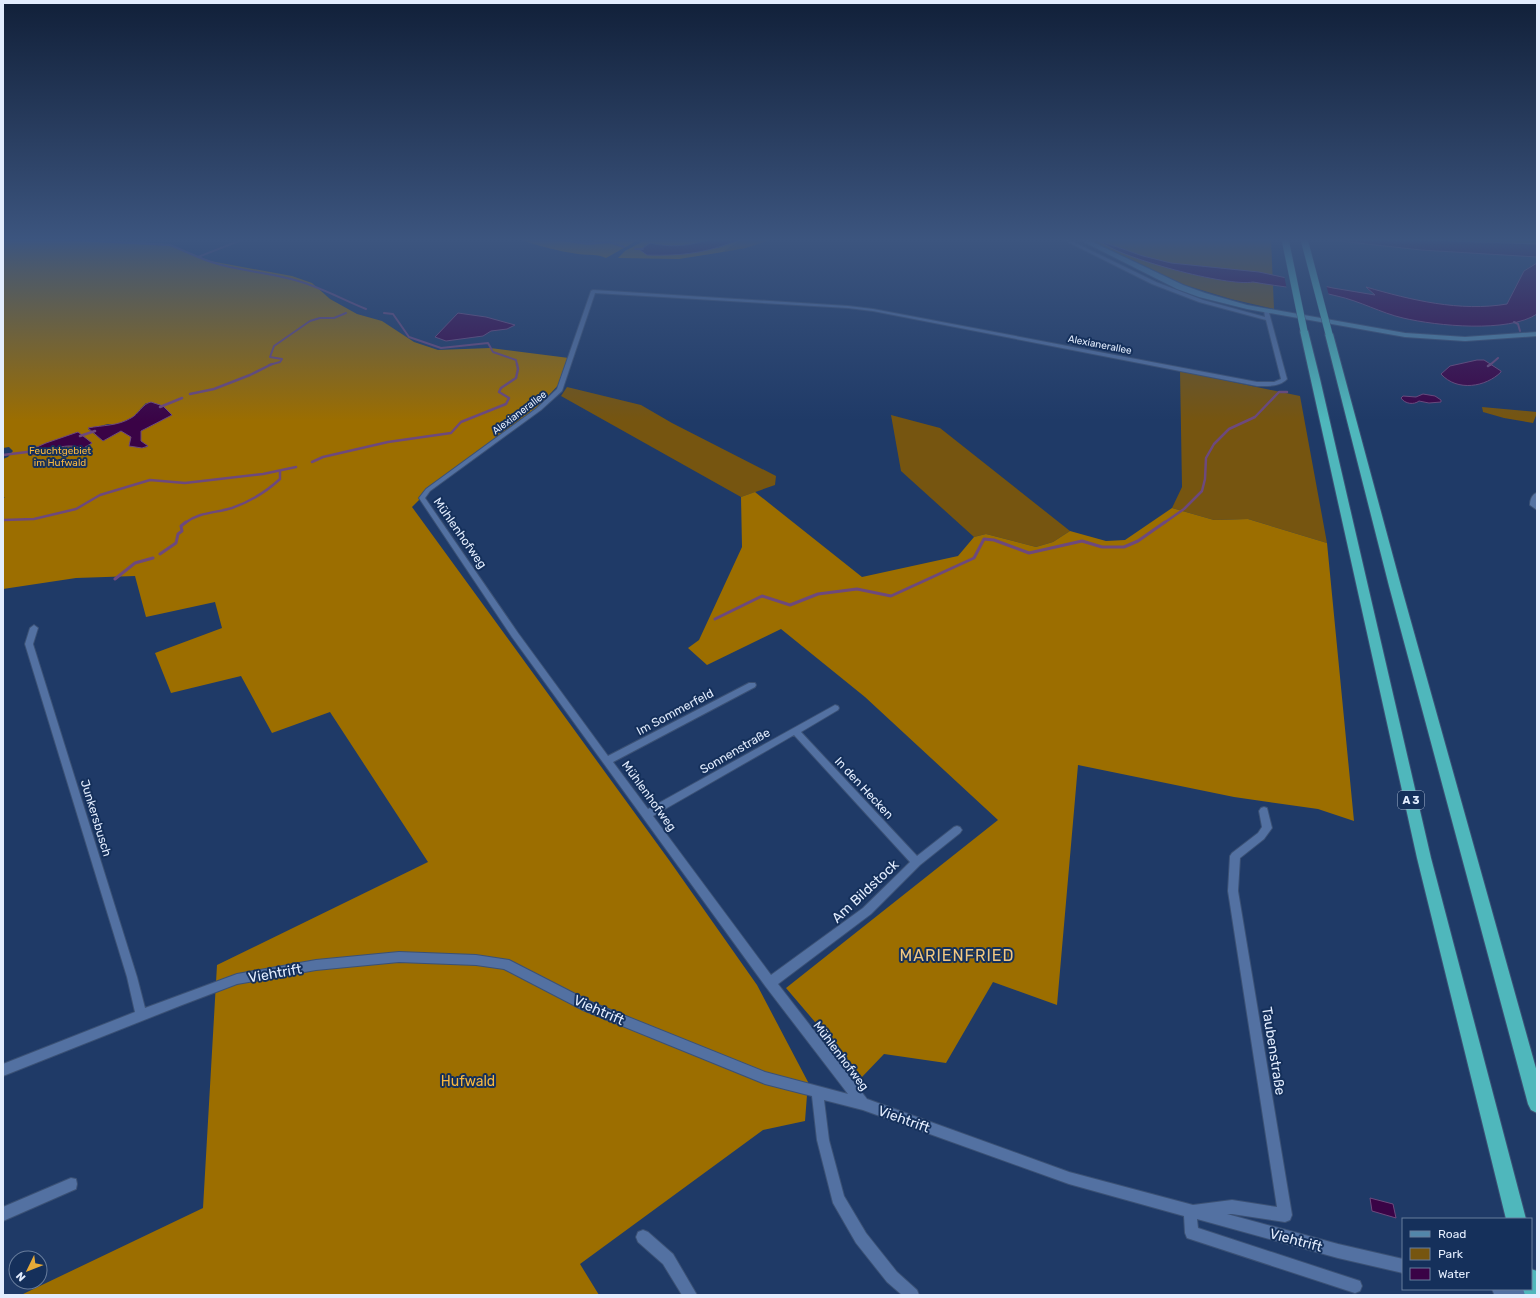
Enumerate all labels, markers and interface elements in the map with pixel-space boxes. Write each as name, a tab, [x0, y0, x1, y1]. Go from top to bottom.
street label: Alexianerallee	[1067, 333, 1133, 357]
street label: Alexianerallee	[490, 388, 549, 437]
park label: Feuchtgebiet im Hufwald	[29, 445, 91, 469]
street label: Mühlenhofweg	[430, 495, 490, 571]
street label: Im Sommerfeld	[634, 686, 716, 738]
street label: Sonnenstraße	[697, 725, 773, 777]
street label: In den Hecken	[832, 754, 896, 822]
street label: Mühlenhofweg	[619, 758, 679, 834]
street label: Junkersbusch	[78, 778, 114, 858]
road number: A 3	[1398, 791, 1424, 809]
street label: Am Bildstock	[828, 856, 903, 927]
district label: MARIENFRIED	[899, 946, 1015, 965]
street label: Viehtrift	[247, 960, 304, 987]
street label: Viehtrift	[571, 992, 627, 1029]
street label: Taubenstraße	[1258, 1006, 1289, 1097]
street label: Mühlenhofweg	[810, 1019, 872, 1093]
park label: Hufwald	[441, 1073, 495, 1090]
street label: Viehtrift	[876, 1102, 933, 1137]
legend	[1402, 1218, 1532, 1290]
street label: Viehtrift	[1268, 1225, 1325, 1256]
text: Road	[1438, 1227, 1466, 1241]
text: Park	[1438, 1247, 1464, 1261]
north arrow	[8, 1250, 48, 1290]
text: Water	[1438, 1267, 1470, 1281]
text: N	[14, 1269, 29, 1284]

